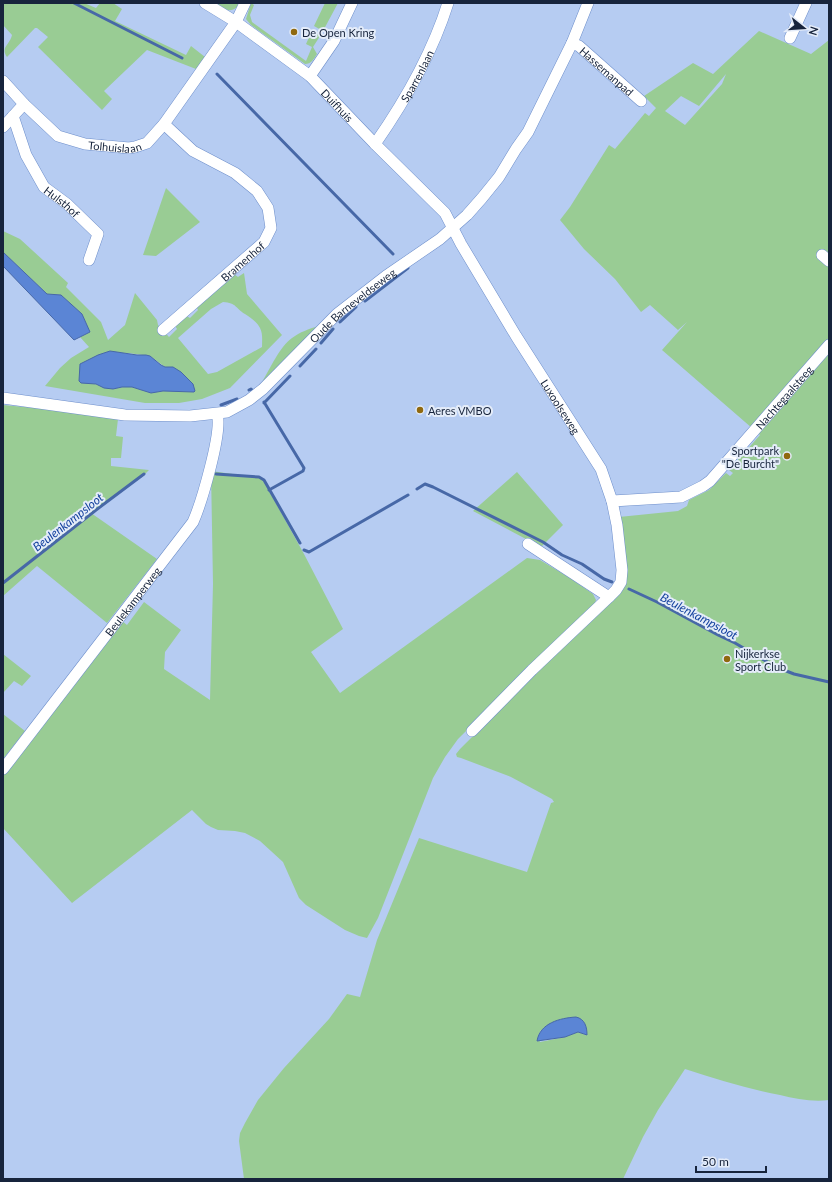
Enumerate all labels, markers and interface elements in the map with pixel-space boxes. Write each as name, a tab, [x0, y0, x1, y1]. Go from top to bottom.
north arrow	[784, 8, 824, 48]
text: N	[807, 25, 821, 37]
place label: De Open Kring	[302, 26, 375, 39]
marker: De Open Kring	[289, 27, 299, 37]
street label: Hassemanpad	[577, 44, 637, 98]
street label: Sparrenlaan	[397, 48, 436, 104]
street label: Duifhuis	[319, 86, 357, 124]
street label: Tolhuislaan	[88, 138, 143, 155]
street label: Hulsthof	[42, 183, 83, 220]
street label: Bramenhof	[218, 238, 267, 284]
street label: Oude Barneveldseweg	[306, 265, 398, 345]
street label: Nachtegaalsteeg	[752, 362, 815, 431]
street label: Luxoolseweg	[539, 377, 583, 436]
place label: Aeres VMBO	[428, 404, 492, 417]
marker: Aeres VMBO	[415, 405, 425, 415]
place label: Sportpark "De Burcht"	[722, 444, 779, 470]
marker: Sportpark "De Burcht"	[782, 451, 792, 461]
water label: Beulenkampsloot	[30, 489, 107, 554]
street label: Beulekamperweg	[102, 564, 163, 638]
water label: Beulenkampsloot	[658, 589, 741, 643]
place label: Nijkerkse Sport Club	[735, 647, 786, 673]
marker: Nijkerkse Sport Club	[722, 654, 732, 664]
scale bar	[696, 1148, 766, 1174]
text: 50 m	[702, 1154, 729, 1169]

